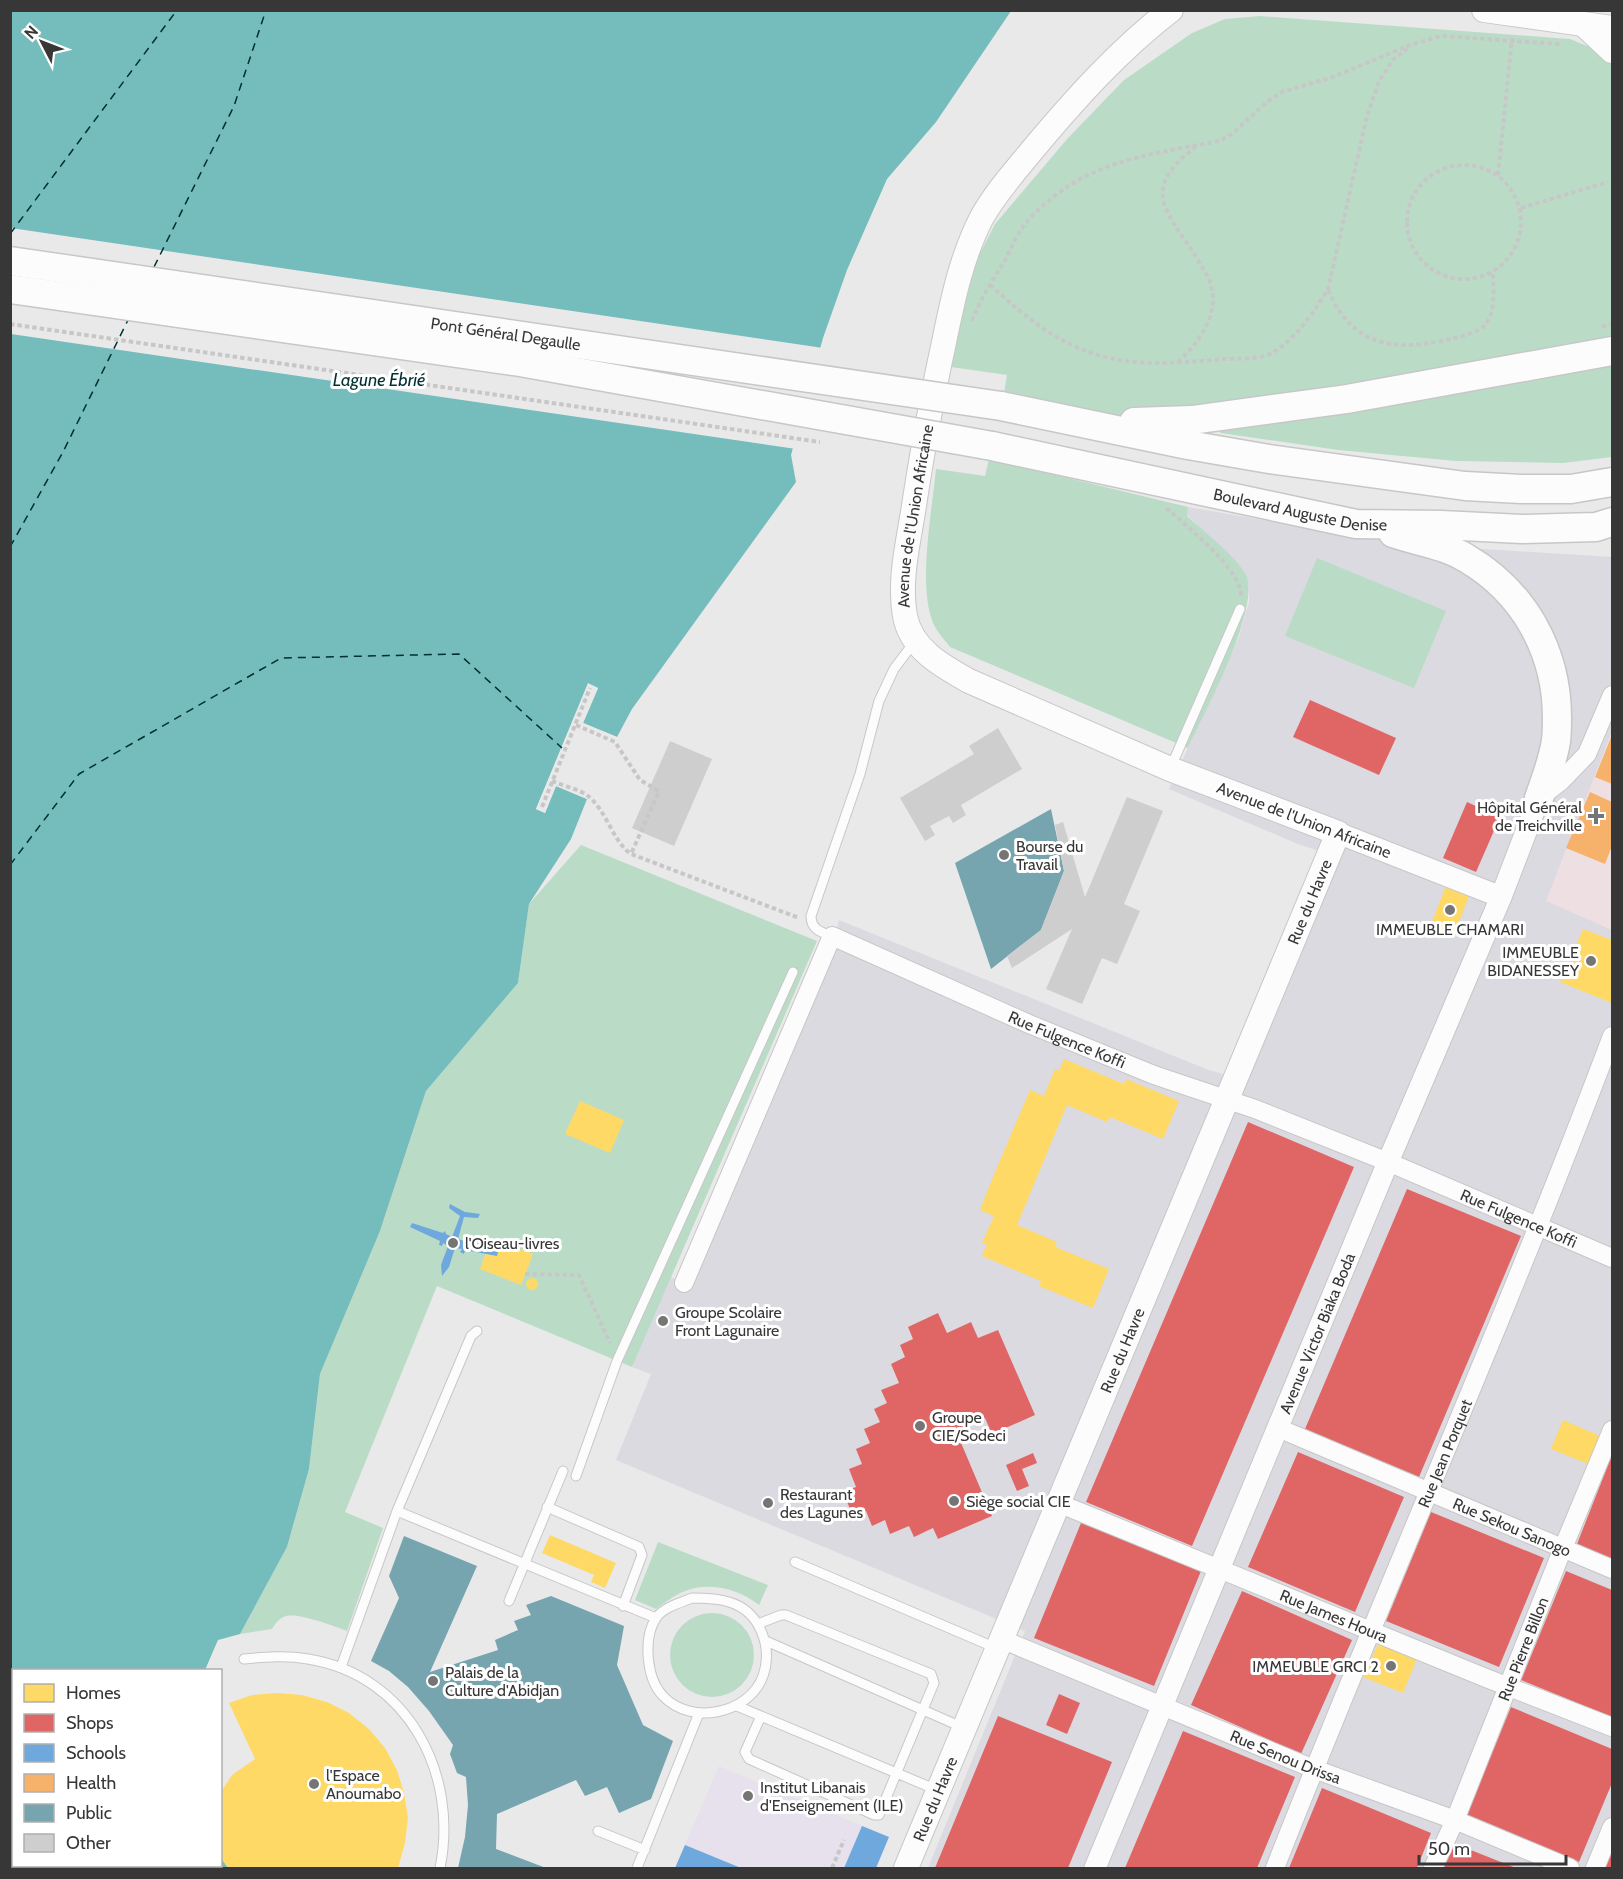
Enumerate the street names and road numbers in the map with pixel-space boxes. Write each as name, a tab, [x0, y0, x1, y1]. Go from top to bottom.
street label: Pont Général Degaulle	[430, 313, 582, 354]
street label: Avenue de l'Union Africaine	[893, 423, 937, 609]
street label: Boulevard Auguste Denise	[1212, 484, 1387, 534]
street label: Avenue de l'Union Africaine	[1214, 778, 1394, 862]
street label: Rue du Havre	[1283, 857, 1335, 947]
street label: Rue Fulgence Koffi	[1006, 1007, 1128, 1072]
street label: Rue Fulgence Koffi	[1458, 1185, 1580, 1251]
street label: Avenue Victor Biaka Boda	[1275, 1250, 1359, 1416]
street label: Rue du Havre	[1096, 1305, 1148, 1395]
street label: Rue Jean Porquet	[1414, 1396, 1476, 1510]
street label: Rue Sekou Sanogo	[1450, 1493, 1574, 1560]
street label: Rue James Houra	[1277, 1585, 1391, 1646]
street label: Rue Pierre Billon	[1494, 1594, 1552, 1704]
street label: Rue Senou Drissa	[1227, 1726, 1344, 1788]
street label: Rue du Havre	[909, 1754, 961, 1844]

